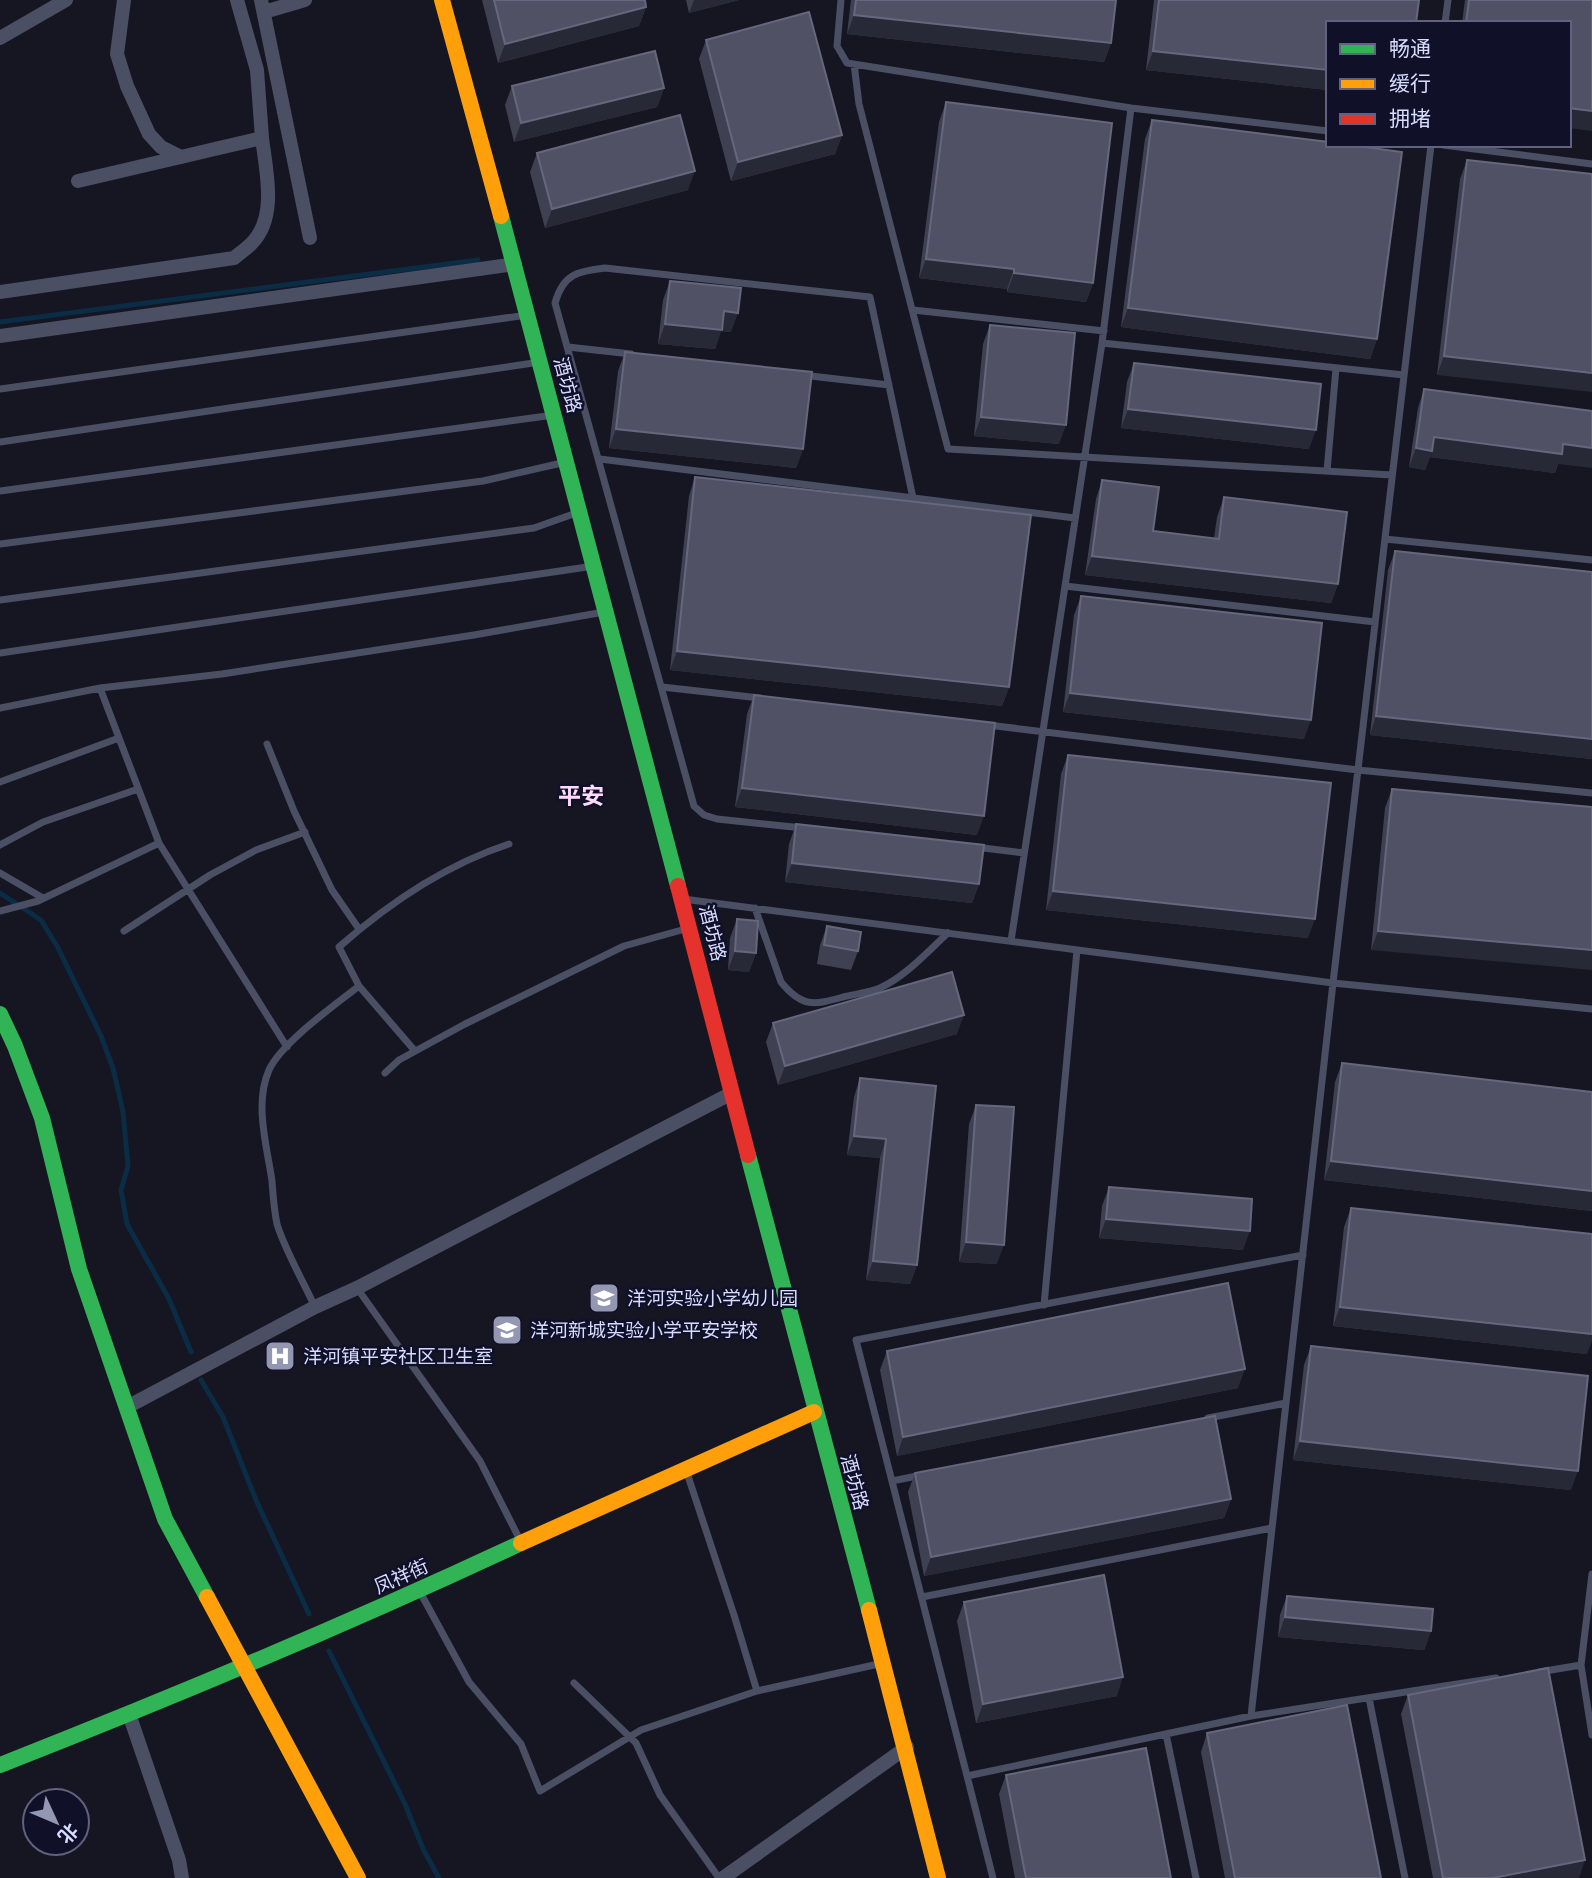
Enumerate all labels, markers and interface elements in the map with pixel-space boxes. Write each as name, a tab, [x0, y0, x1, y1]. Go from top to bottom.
legend	[1326, 21, 1571, 147]
text: 畅通	[1389, 36, 1431, 61]
text: 缓行	[1389, 71, 1431, 96]
text: 拥堵	[1389, 106, 1431, 131]
street label: 酒坊路	[550, 355, 586, 415]
district label: 平安	[558, 782, 604, 809]
street label: 酒坊路	[695, 903, 731, 963]
school or university icon: 洋河实验小学幼儿园	[587, 1281, 621, 1315]
place label: 洋河实验小学幼儿园	[627, 1287, 798, 1309]
school or university icon: 洋河新城实验小学平安学校	[490, 1313, 524, 1347]
place label: 洋河新城实验小学平安学校	[530, 1319, 758, 1341]
hospital icon: 洋河镇平安社区卫生室	[263, 1339, 297, 1373]
place label: 洋河镇平安社区卫生室	[303, 1345, 493, 1367]
street label: 酒坊路	[837, 1452, 873, 1512]
street label: 凤祥街	[370, 1554, 432, 1598]
north arrow	[21, 1787, 91, 1857]
text: 北	[54, 1819, 83, 1848]

